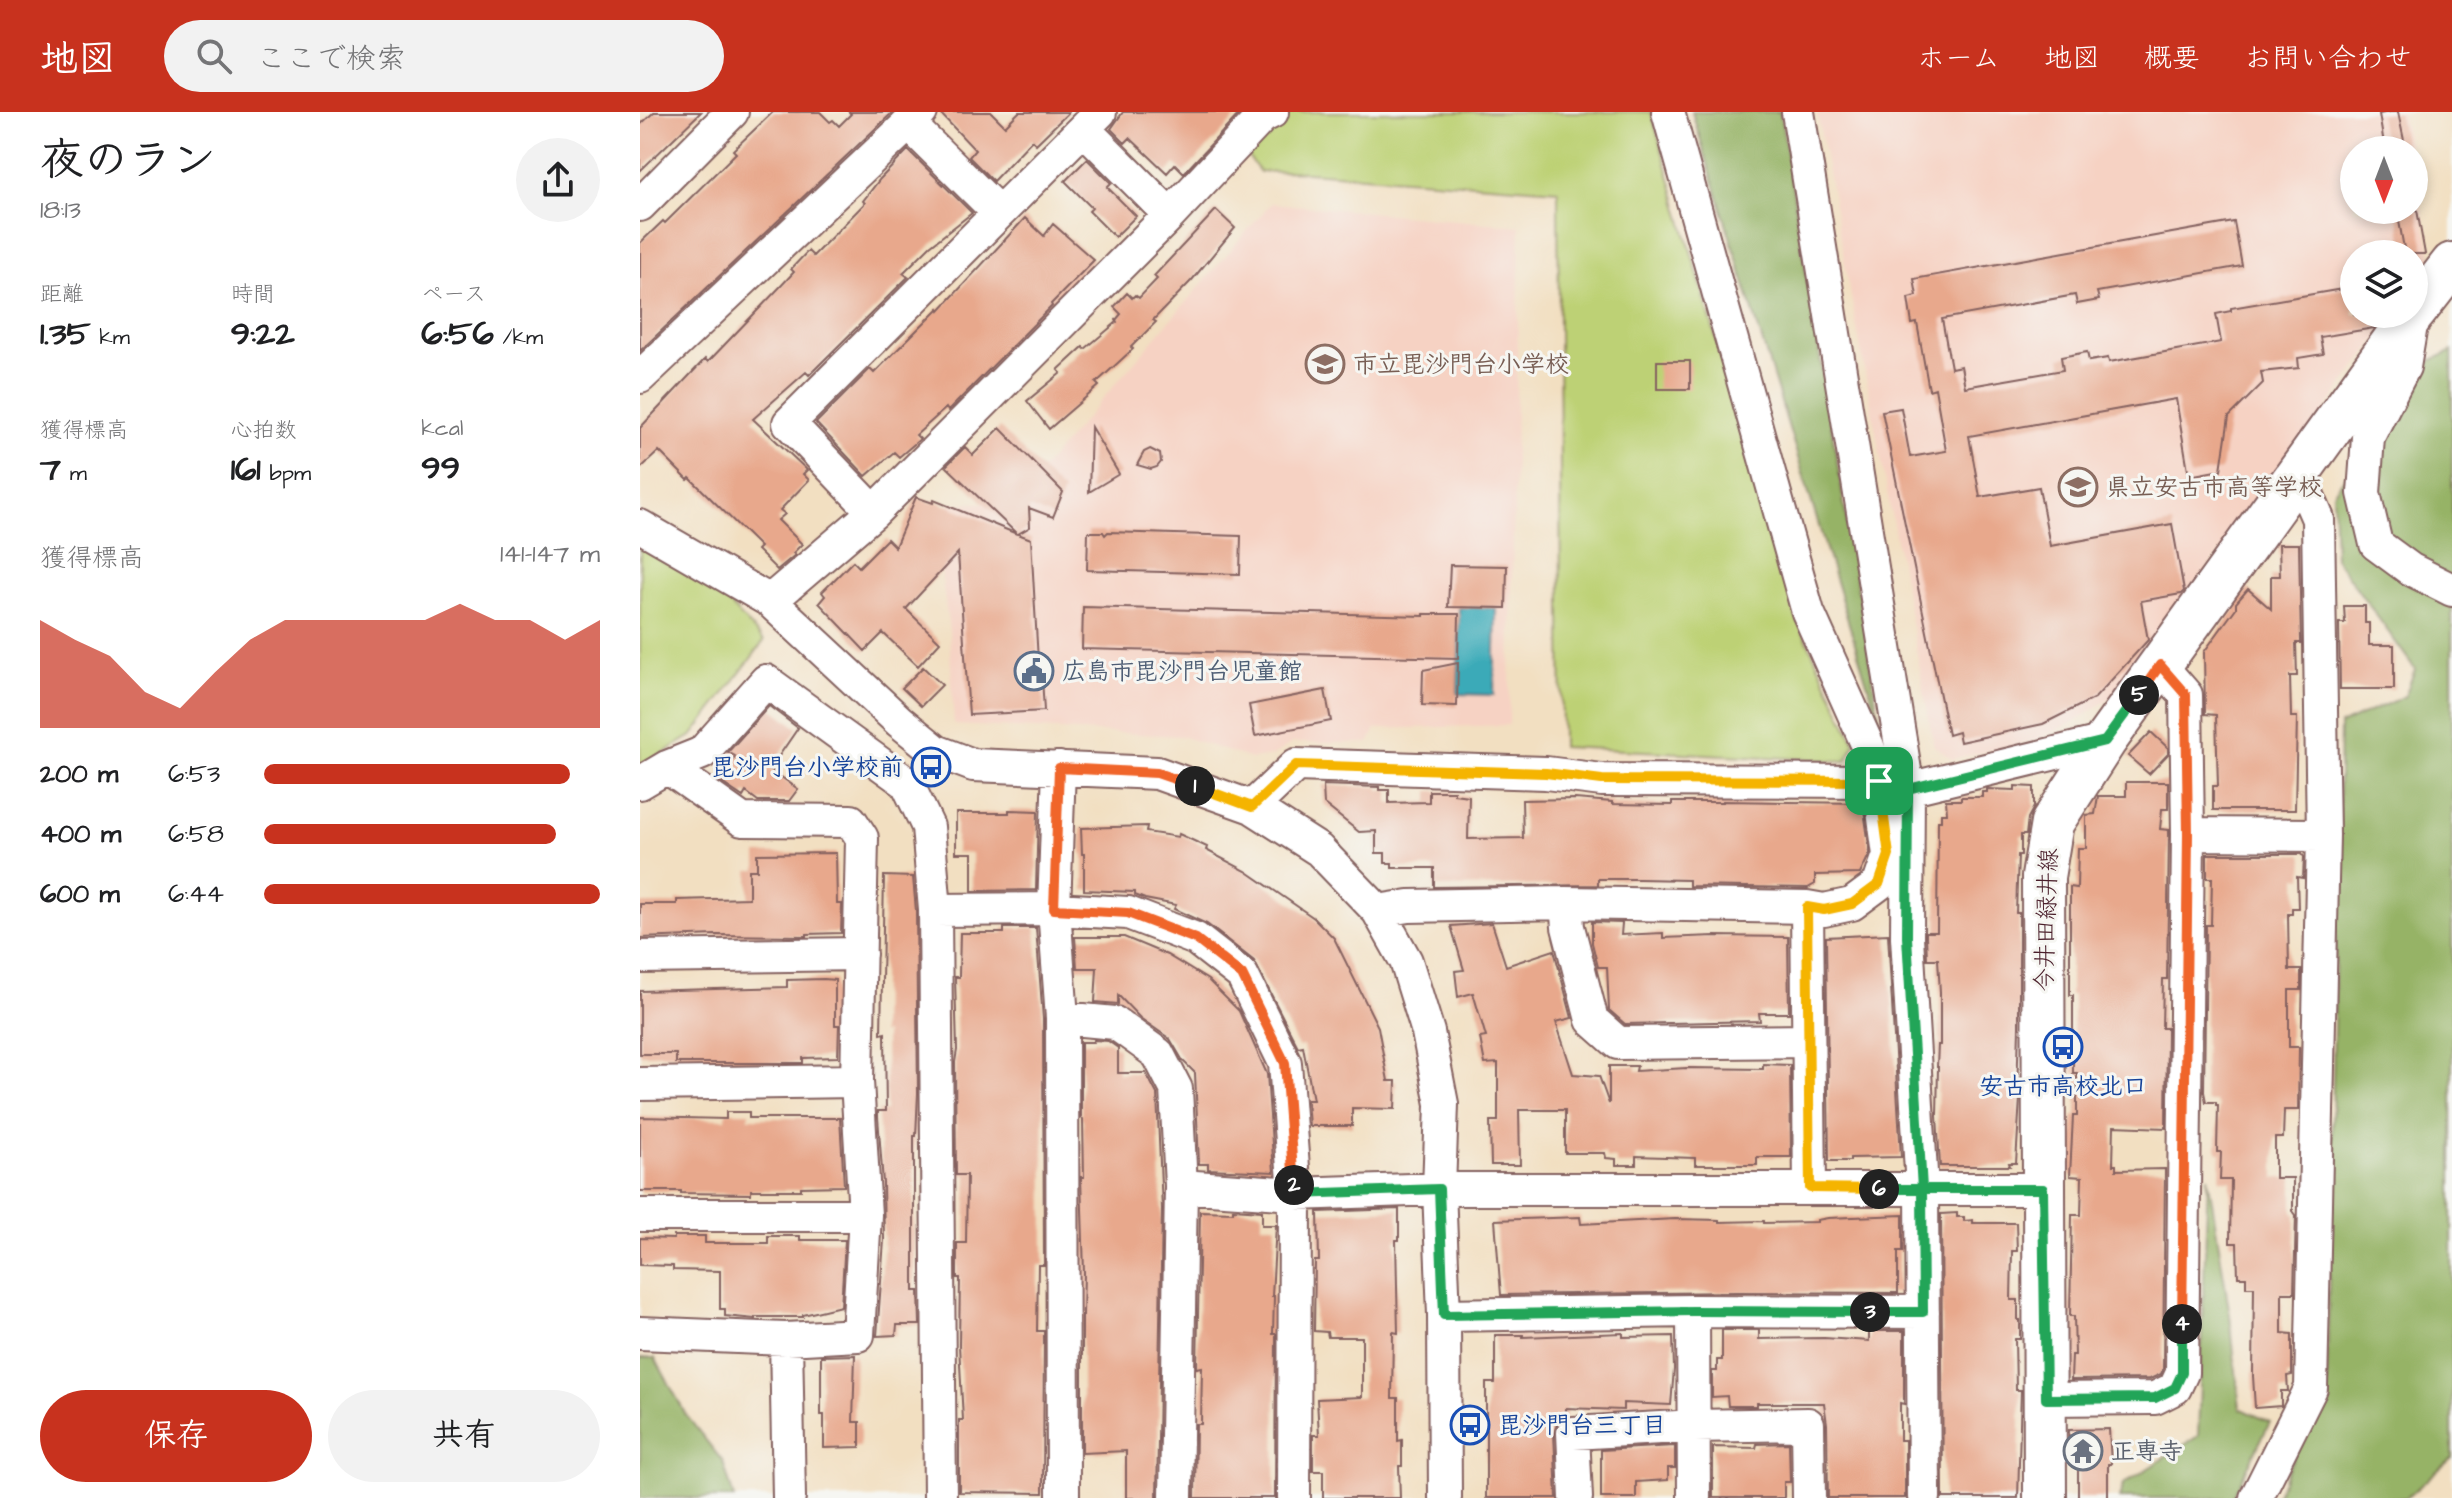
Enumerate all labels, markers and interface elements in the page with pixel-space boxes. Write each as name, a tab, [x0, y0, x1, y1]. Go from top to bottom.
search box	[164, 20, 724, 92]
text: 地図	[40, 34, 116, 86]
icon: search	[192, 34, 236, 78]
text: ここで検索	[256, 38, 406, 80]
text: ホーム	[1917, 39, 2000, 78]
text: 地図	[2044, 39, 2100, 78]
text: 概要	[2144, 39, 2200, 78]
text: お問い合わせ	[2244, 39, 2412, 78]
text: 夜のラン	[40, 131, 216, 192]
north arrow	[2340, 136, 2428, 224]
map controls	[2340, 136, 2428, 328]
button: share	[516, 138, 600, 222]
text: 18:13	[40, 192, 81, 228]
button: layers	[2340, 240, 2428, 328]
text: 距離	[40, 279, 84, 310]
text: 時間	[231, 279, 275, 310]
text: ペース	[421, 279, 486, 310]
text: 1.35	[40, 310, 91, 358]
text: 9:22	[231, 310, 295, 358]
text: 6:56	[421, 310, 494, 358]
text: km	[91, 322, 130, 353]
text: /km	[494, 322, 543, 353]
school or university icon: 市立毘沙門台小学校	[1304, 343, 1346, 385]
place label: 市立毘沙門台小学校	[1353, 348, 1569, 382]
text: kcal	[421, 413, 463, 444]
text: 獲得標高	[40, 415, 128, 446]
text: 心拍数	[231, 415, 297, 446]
text: 99	[421, 444, 460, 492]
text: 7	[40, 446, 61, 494]
text: 161	[231, 446, 261, 494]
text: m	[61, 458, 87, 489]
text: bpm	[261, 458, 311, 489]
school or university icon: 県立安古市高等学校	[2057, 466, 2099, 508]
place label: 県立安古市高等学校	[2106, 471, 2322, 505]
text: 141–147 m	[500, 536, 600, 572]
text: 獲得標高	[40, 540, 144, 576]
public building icon: 広島市毘沙門台児童館	[1013, 650, 1055, 692]
place label: 広島市毘沙門台児童館	[1062, 655, 1302, 689]
pin: 5	[2119, 675, 2159, 715]
text: 5	[2131, 679, 2147, 710]
bus stop icon: 毘沙門台小学校前	[910, 746, 952, 788]
pin	[1845, 747, 1913, 815]
place label: 毘沙門台小学校前	[711, 751, 903, 785]
text: 200 m	[40, 756, 118, 792]
text: 6:53	[168, 756, 220, 792]
icon: arrive	[1857, 759, 1901, 803]
pin: 1	[1175, 766, 1215, 806]
text: 1	[1194, 770, 1196, 801]
text: 400 m	[40, 816, 121, 852]
text: 6:58	[168, 816, 224, 852]
street label: 今井田緑井線	[2027, 847, 2067, 993]
text: 600 m	[40, 876, 120, 912]
text: 6:44	[168, 876, 224, 912]
bus stop icon: 安古市高校北口	[2042, 1026, 2084, 1068]
place label: 安古市高校北口	[1979, 1070, 2147, 1104]
pin: 2	[1274, 1165, 1314, 1205]
text: 2	[1288, 1169, 1300, 1200]
pin: 6	[1859, 1169, 1899, 1209]
text: 6	[1872, 1173, 1886, 1204]
pin: 3	[1850, 1292, 1890, 1332]
text: 3	[1864, 1296, 1876, 1327]
pin: 4	[2162, 1304, 2202, 1344]
text: 4	[2175, 1308, 2189, 1339]
button: 保存	[40, 1390, 312, 1482]
button: 共有	[328, 1390, 600, 1482]
bus stop icon: 毘沙門台三丁目	[1449, 1404, 1491, 1446]
place label: 毘沙門台三丁目	[1498, 1409, 1666, 1443]
temple icon: 正専寺	[2062, 1430, 2104, 1472]
place label: 正専寺	[2111, 1435, 2183, 1469]

